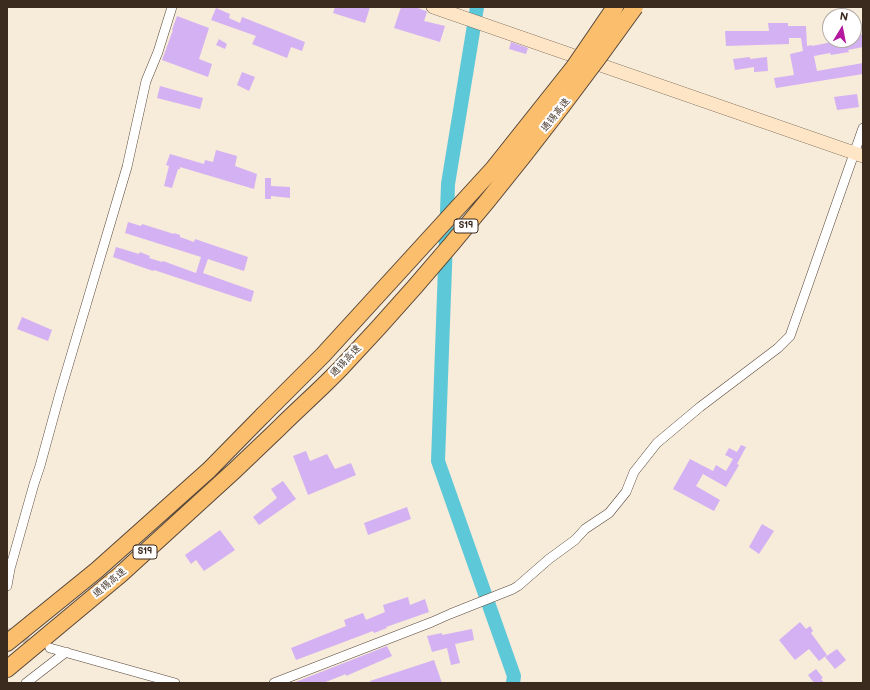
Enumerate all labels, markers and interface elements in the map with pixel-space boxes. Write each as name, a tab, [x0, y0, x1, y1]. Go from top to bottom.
north arrow	[822, 8, 862, 48]
text: N	[839, 10, 849, 24]
street label: 通锡高速	[539, 96, 573, 134]
road number: S19	[454, 219, 478, 233]
street label: 通锡高速	[328, 342, 364, 380]
road number: S19	[133, 545, 157, 559]
street label: 通锡高速	[91, 566, 129, 600]

